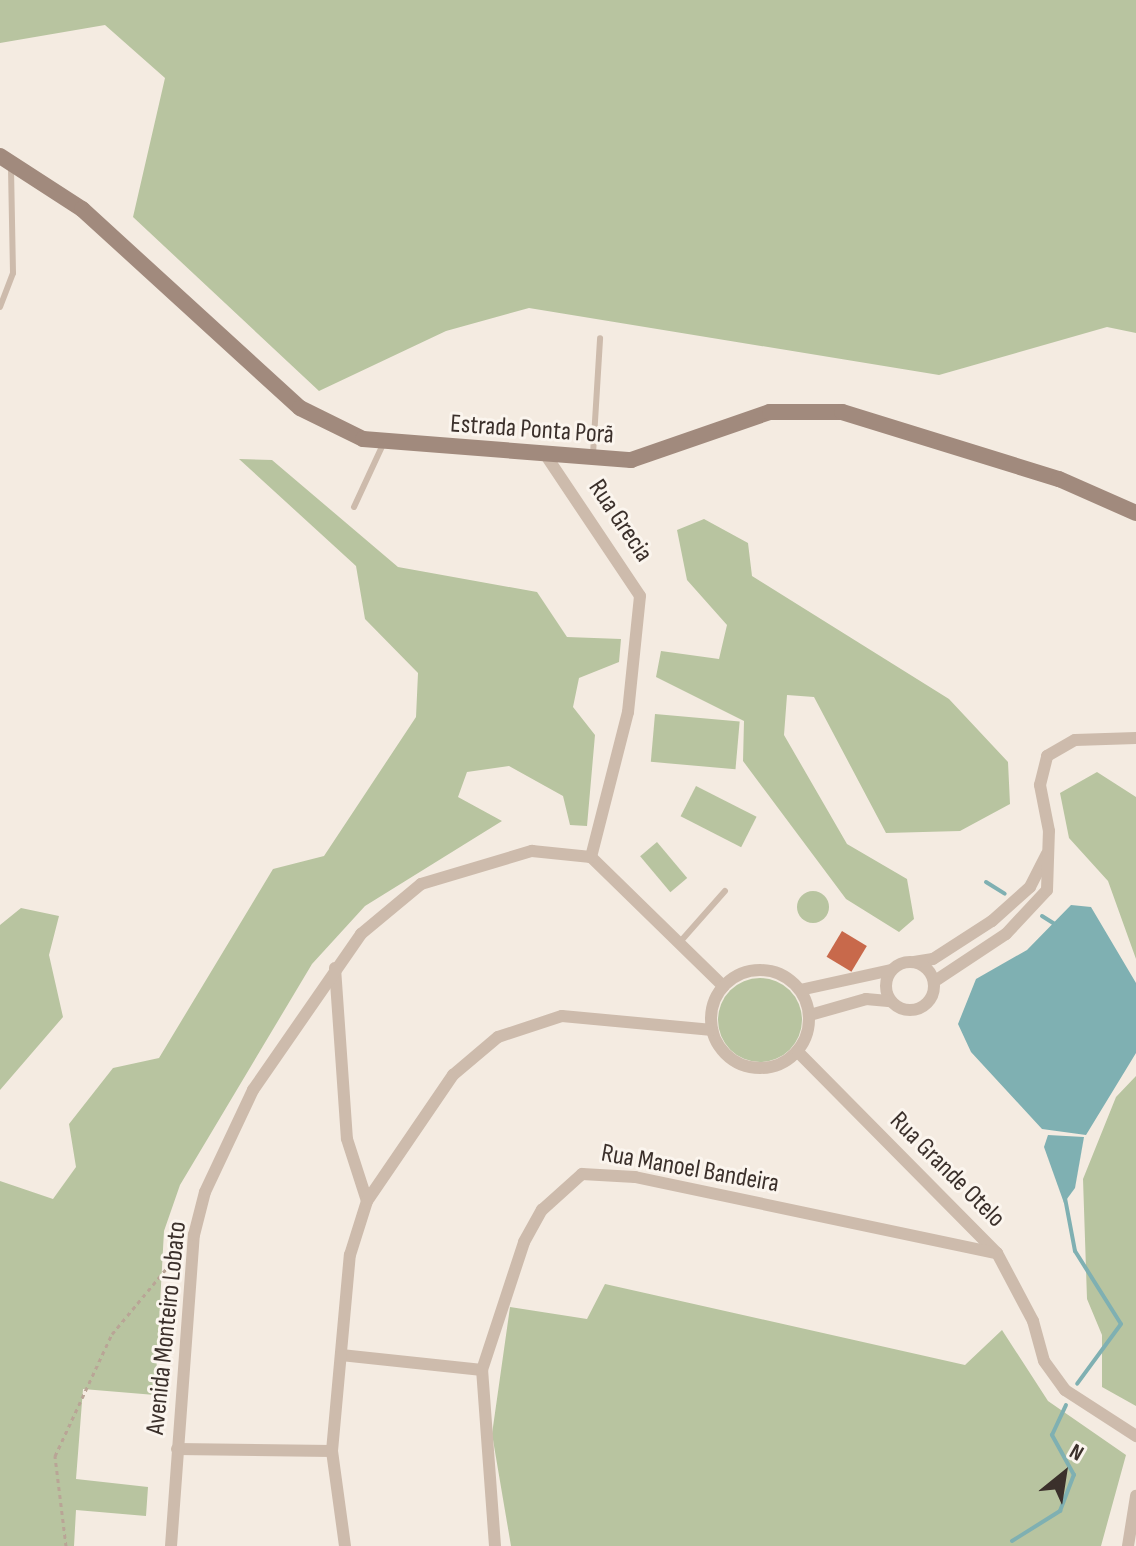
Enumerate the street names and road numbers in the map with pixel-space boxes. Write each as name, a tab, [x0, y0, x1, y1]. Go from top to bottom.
street label: Estrada Ponta Porã	[449, 409, 615, 451]
street label: Rua Grecia	[581, 474, 659, 568]
street label: Rua Grande Otelo	[883, 1106, 1011, 1234]
street label: Rua Manoel Bandeira	[599, 1138, 781, 1200]
street label: Avenida Monteiro Lobato	[140, 1220, 194, 1436]

